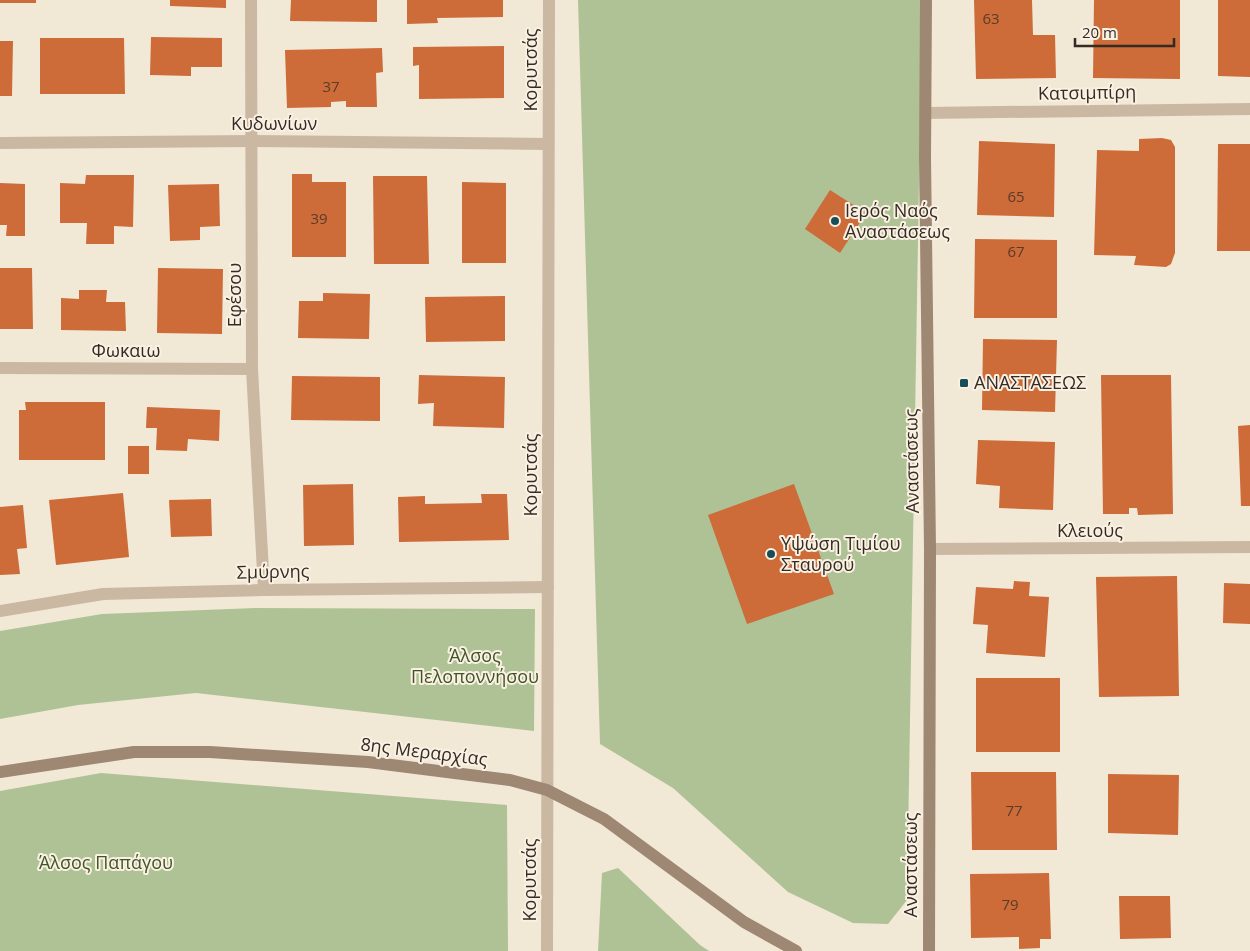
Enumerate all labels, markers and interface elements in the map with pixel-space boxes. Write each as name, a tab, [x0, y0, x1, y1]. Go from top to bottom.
house number: 63	[982, 8, 1000, 28]
scale bar	[1075, 15, 1174, 47]
text: 20 m	[1082, 22, 1117, 42]
street label: Κορυτσάς	[518, 28, 542, 111]
house number: 37	[322, 76, 340, 96]
street label: Κατσιμπίρη	[1038, 79, 1136, 105]
street label: Κυδωνίων	[231, 111, 317, 135]
house number: 65	[1007, 186, 1025, 206]
place label: Ιερός Ναός Αναστάσεως	[845, 198, 950, 243]
house number: 39	[310, 208, 328, 228]
marker: Ιερός Ναός Αναστάσεως	[829, 215, 841, 227]
house number: 67	[1007, 241, 1025, 261]
street label: Εφέσου	[222, 263, 246, 327]
street label: Φωκαιω	[92, 338, 160, 362]
place label: ΑΝΑΣΤΑΣΕΩΣ	[974, 370, 1086, 394]
marker: ΑΝΑΣΤΑΣΕΩΣ	[958, 377, 970, 389]
street label: Αναστάσεως	[898, 408, 924, 514]
street label: Κορυτσάς	[518, 433, 542, 516]
street label: Κλειούς	[1057, 518, 1123, 542]
place label: Υψώση Τιμίου Σταυρού	[781, 531, 900, 576]
marker: Υψώση Τιμίου Σταυρού	[765, 548, 777, 560]
street label: Σμύρνης	[236, 558, 310, 584]
park label: Άλσος Πελοποννήσου	[411, 643, 539, 688]
street label: 8ης Μεραρχίας	[359, 731, 489, 771]
house number: 77	[1005, 800, 1023, 820]
street label: Αναστάσεως	[898, 812, 922, 917]
street label: Κορυτσάς	[517, 838, 541, 921]
park label: Άλσος Παπάγου	[39, 850, 173, 874]
house number: 79	[1001, 894, 1019, 914]

